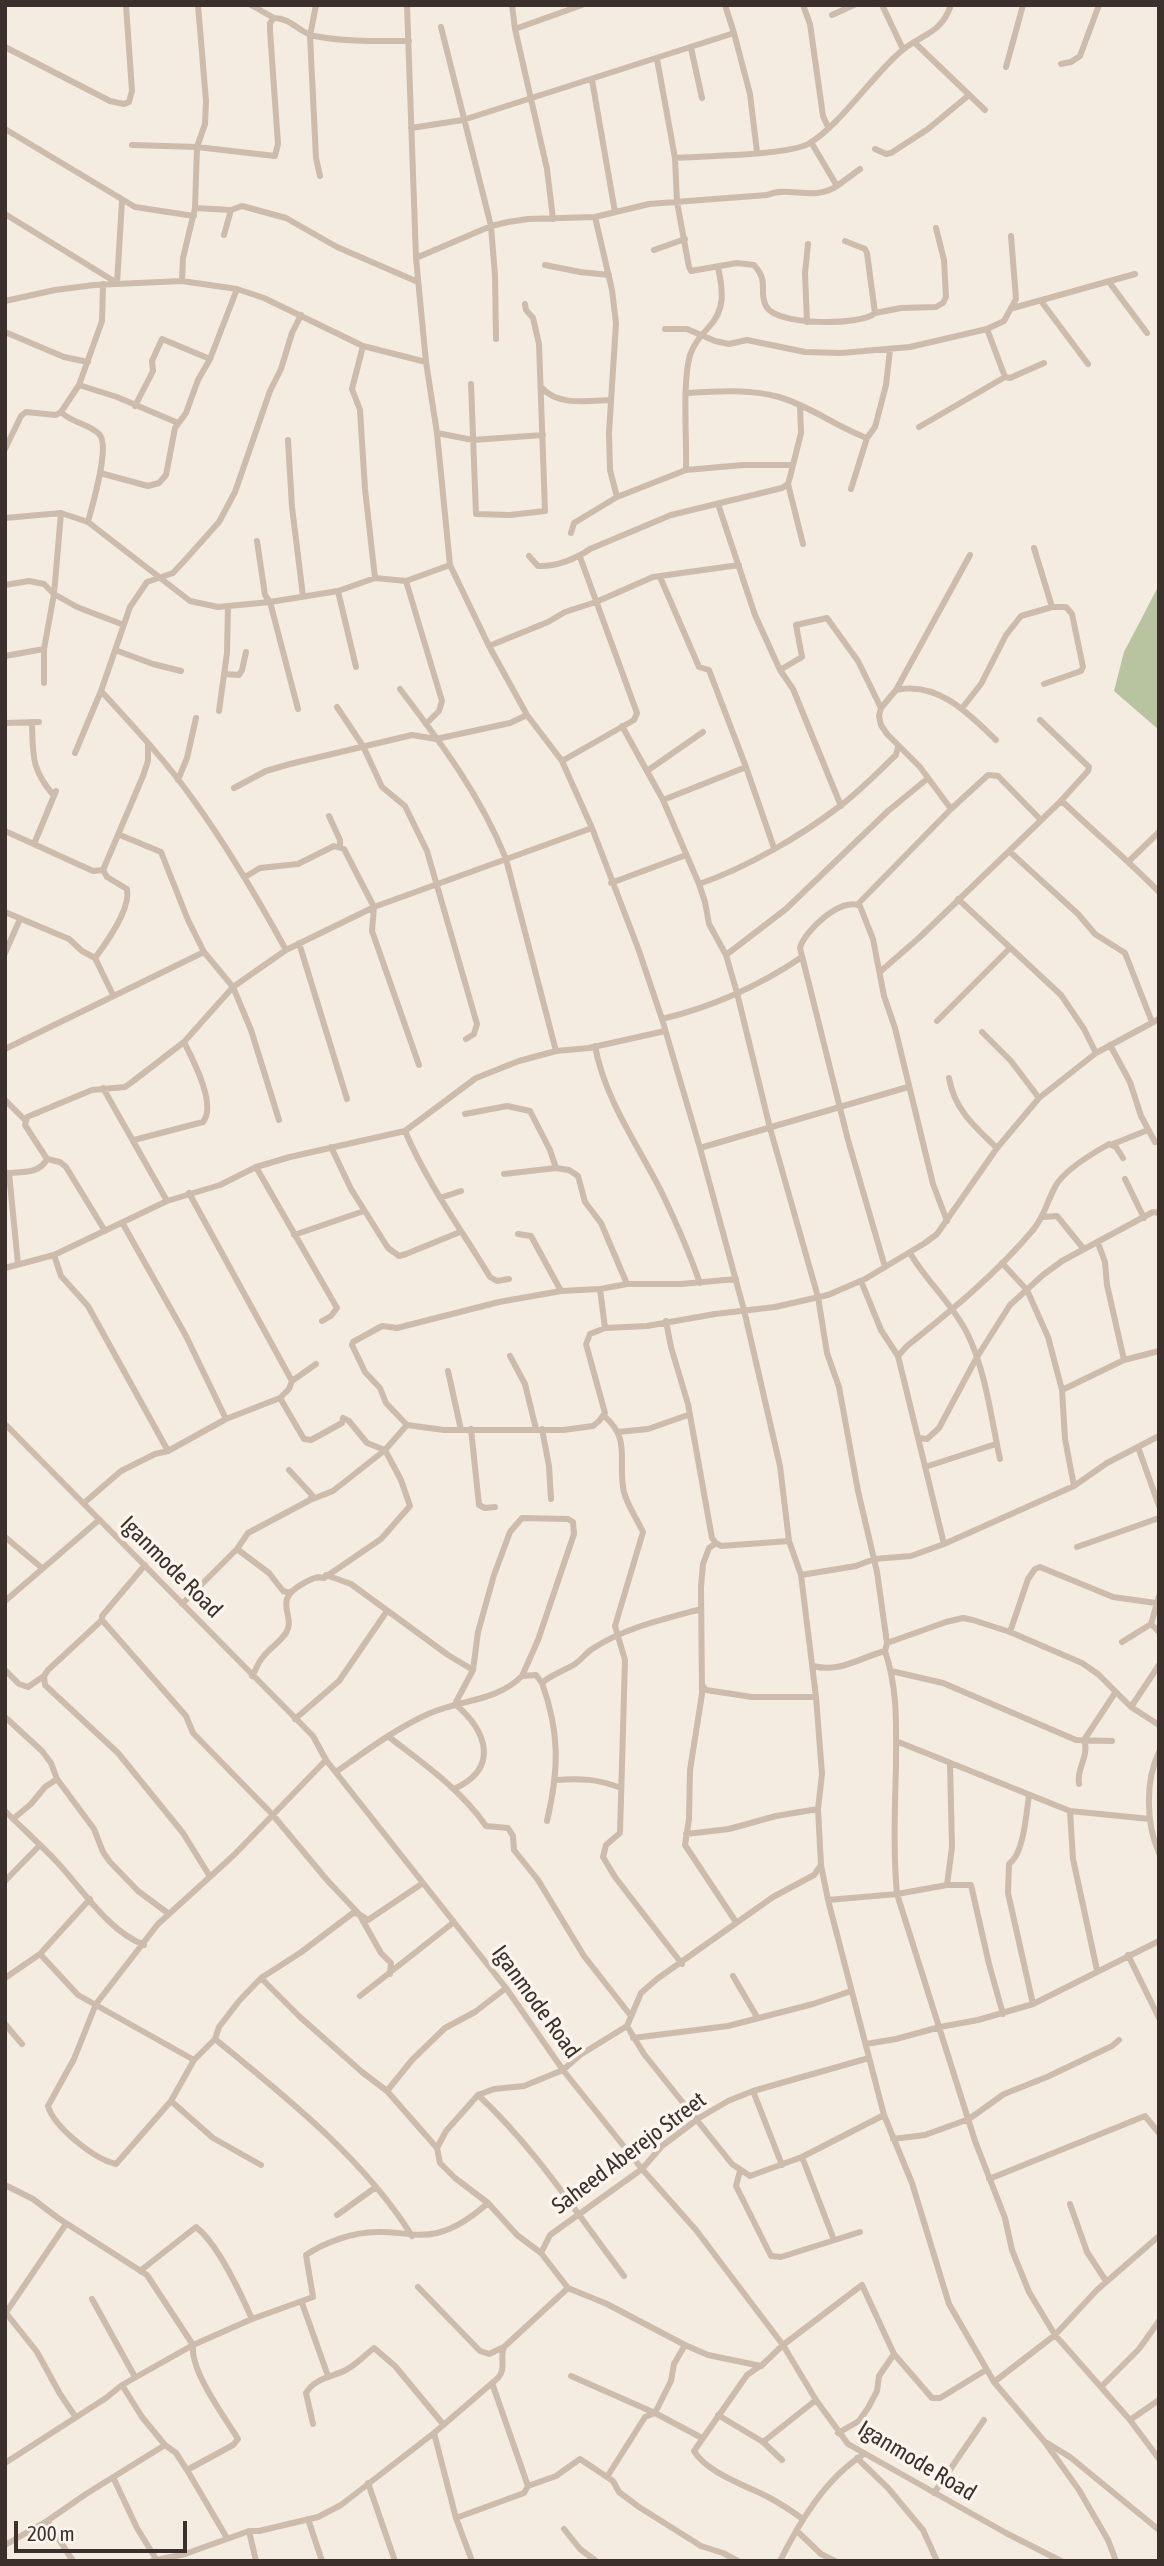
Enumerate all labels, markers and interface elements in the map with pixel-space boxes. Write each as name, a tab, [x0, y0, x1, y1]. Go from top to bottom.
street label: Iganmode Road	[114, 1510, 228, 1624]
street label: Iganmode Road	[486, 1940, 586, 2064]
street label: Saheed Aberejo Street	[547, 2086, 711, 2220]
street label: Iganmode Road	[853, 2415, 981, 2507]
scale bar	[18, 2506, 191, 2550]
text: 200 m	[27, 2521, 75, 2545]

